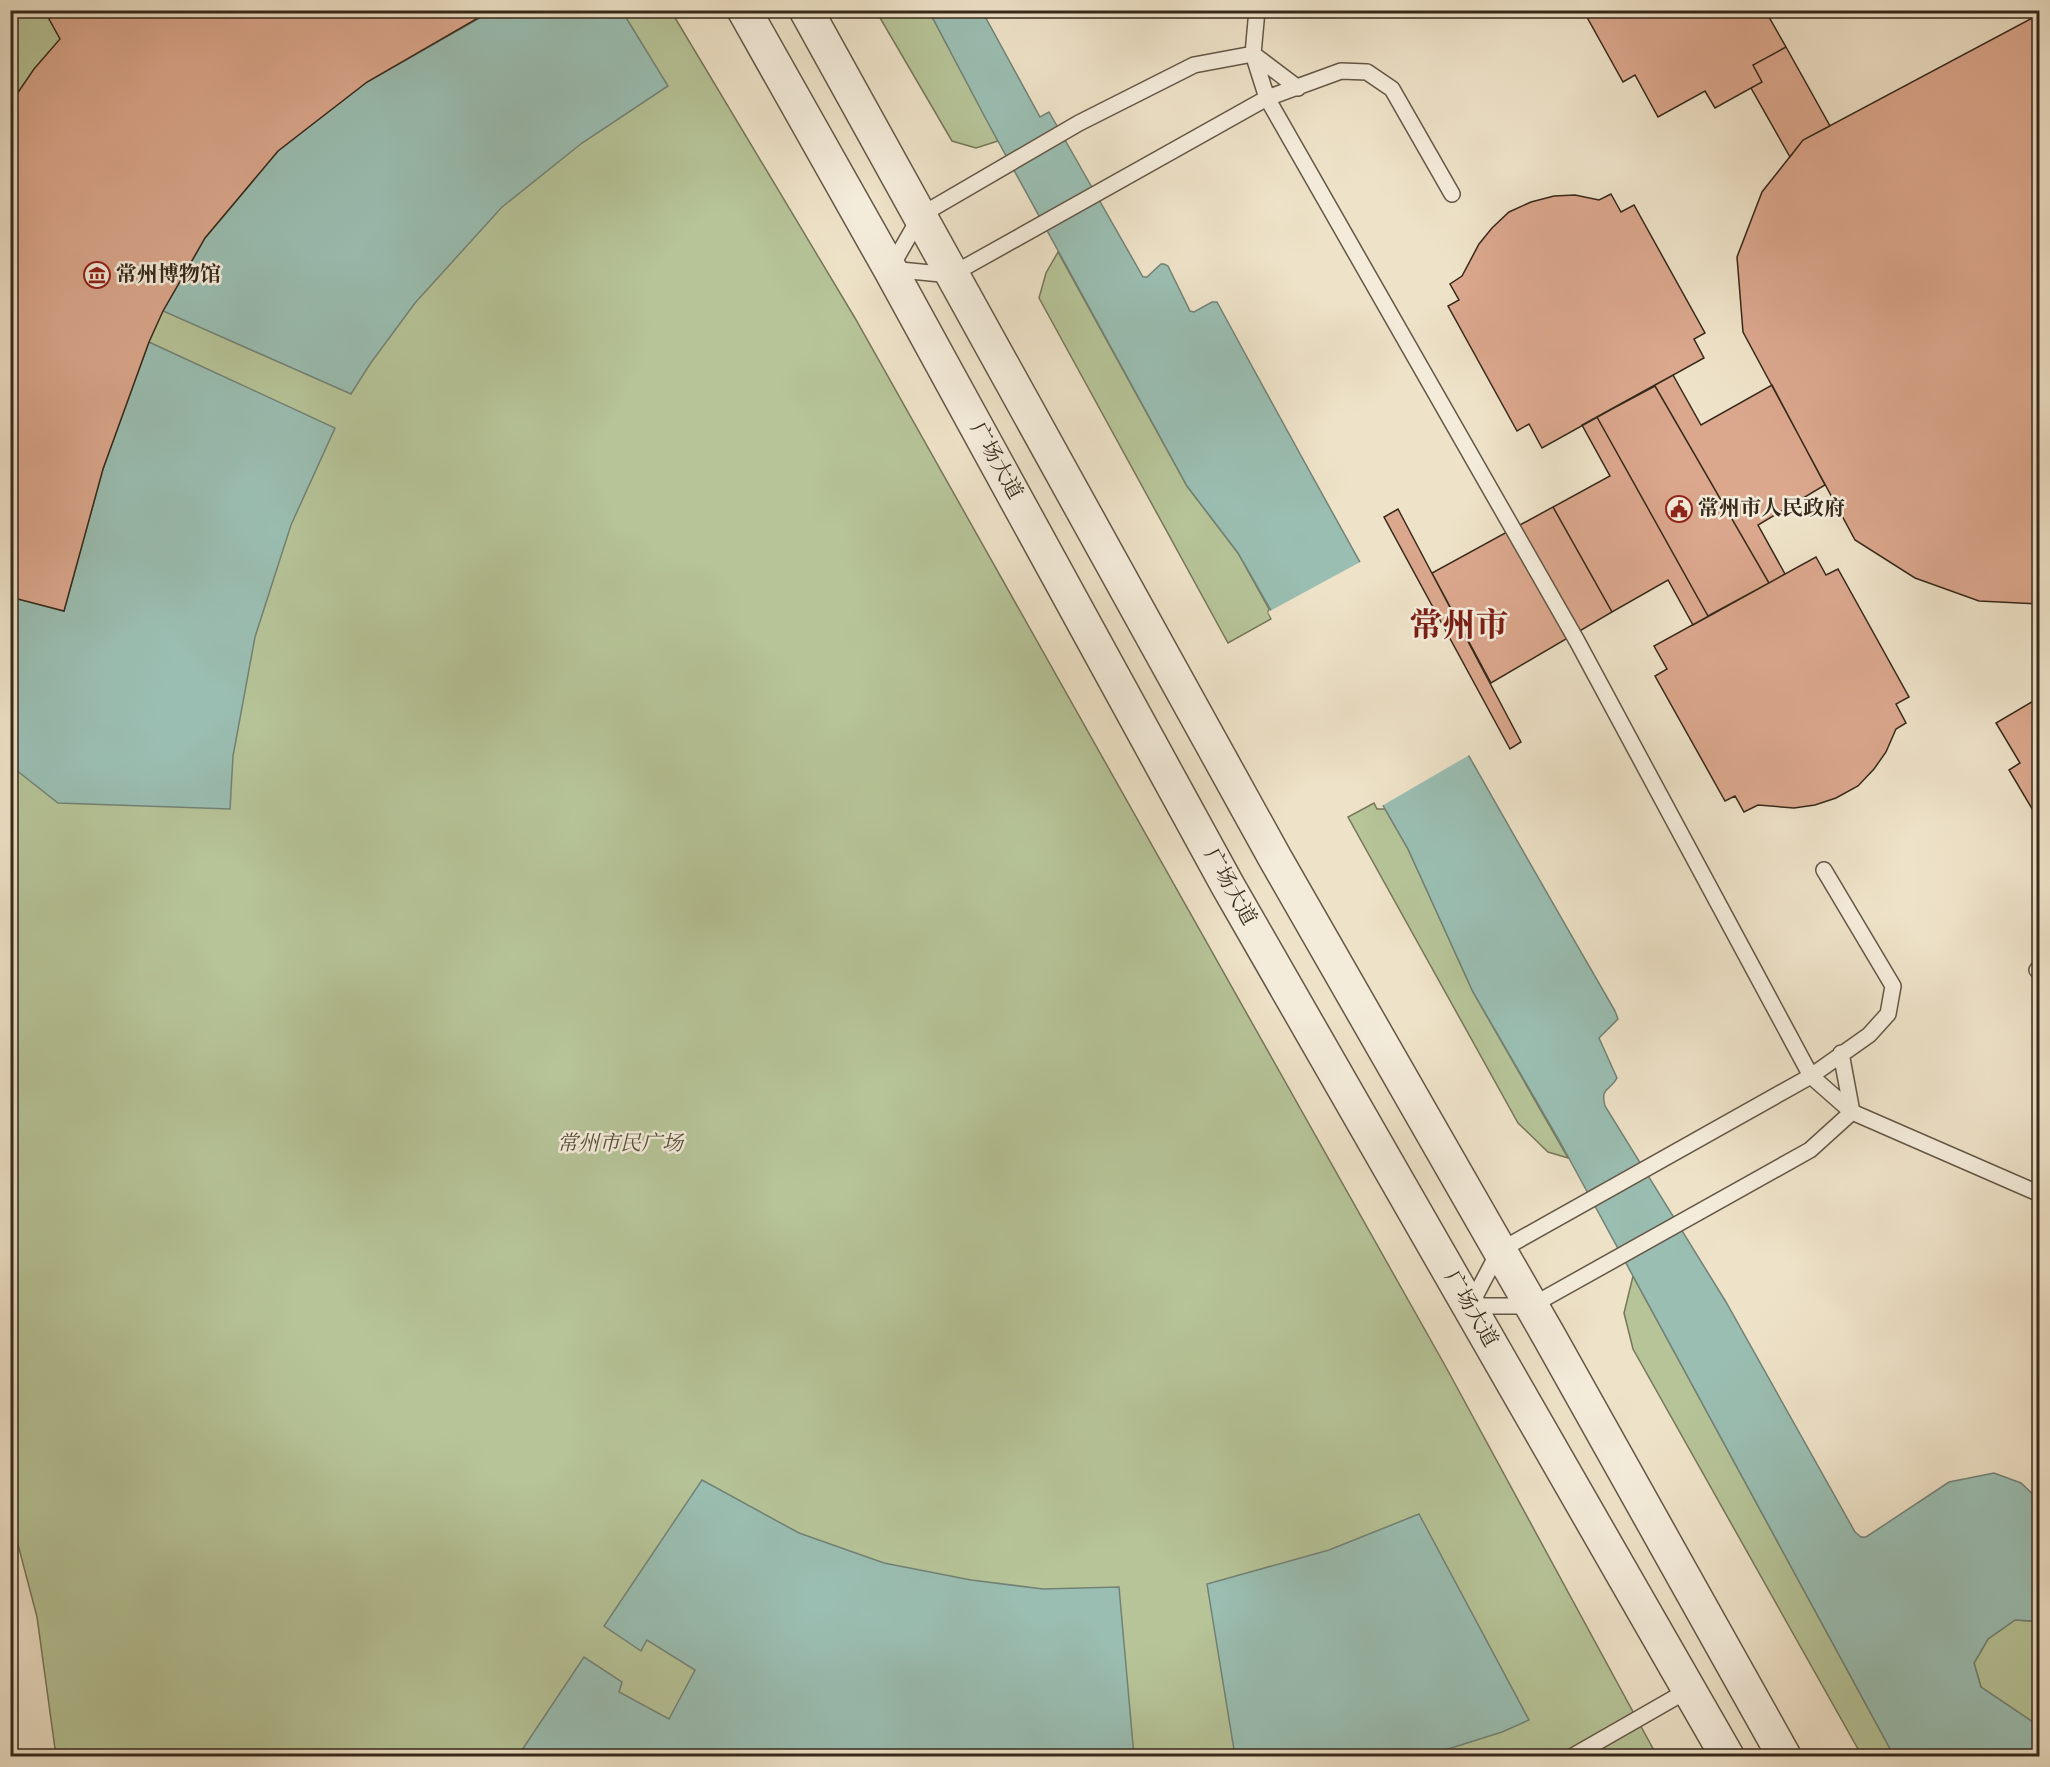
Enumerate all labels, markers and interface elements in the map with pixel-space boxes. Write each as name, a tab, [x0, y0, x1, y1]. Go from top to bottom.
museum icon: 常州博物馆	[82, 260, 112, 290]
place label: 常州博物馆	[116, 262, 221, 288]
street label: 广场大道	[964, 418, 1028, 504]
public building icon: 常州市人民政府	[1664, 494, 1694, 524]
place label: 常州市人民政府	[1698, 496, 1845, 522]
district label: 常州市	[1410, 606, 1509, 647]
street label: 广场大道	[1198, 844, 1262, 930]
park label: 常州市民广场	[557, 1131, 685, 1157]
street label: 广场大道	[1439, 1266, 1503, 1352]

